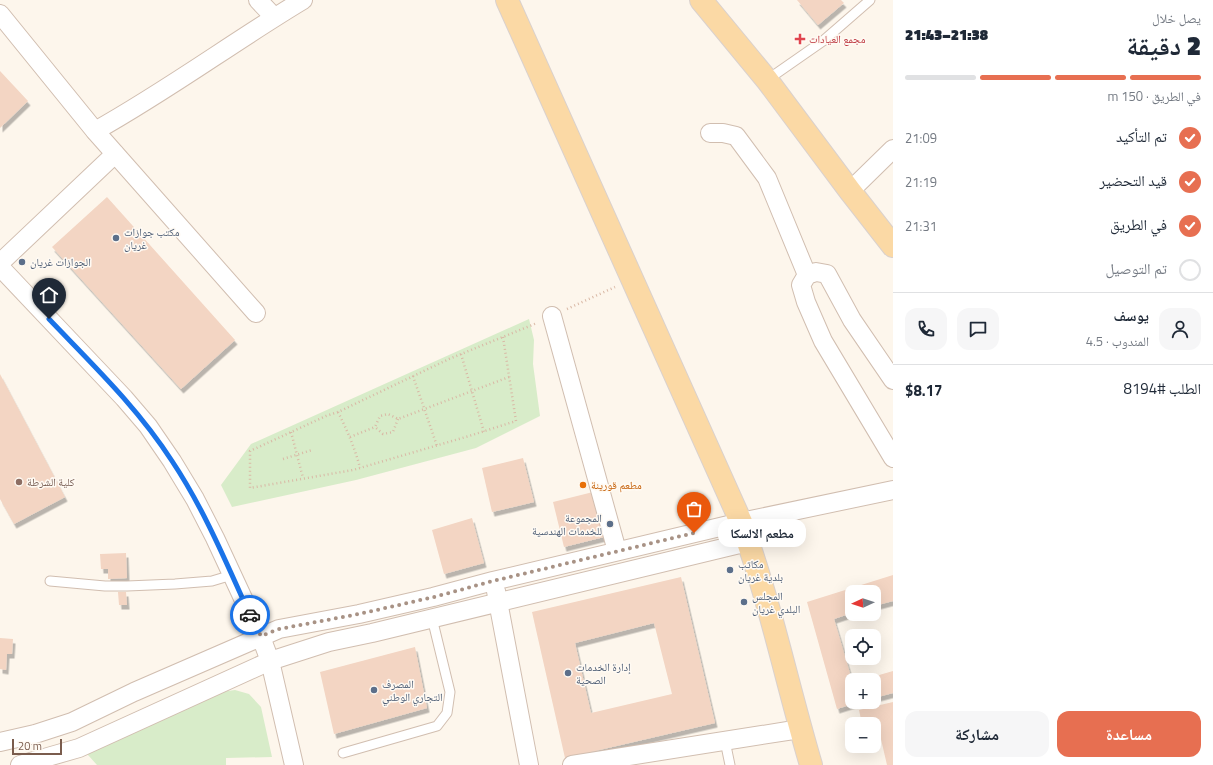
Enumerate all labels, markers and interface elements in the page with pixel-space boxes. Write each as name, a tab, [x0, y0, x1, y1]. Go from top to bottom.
text: يصل خلال	[1152, 8, 1201, 28]
text: 21:38–21:43	[905, 23, 988, 46]
text: 2 دقيقة	[1126, 26, 1201, 65]
place label: مجمع العيادات	[809, 31, 865, 47]
marker: مجمع العيادات	[794, 33, 806, 45]
text: في الطريق · 150 m	[1108, 86, 1201, 106]
text: تم التأكيد	[1116, 125, 1167, 148]
icon: check	[1179, 127, 1201, 149]
text: 21:09	[905, 128, 937, 148]
text: قيد التحضير	[1100, 169, 1167, 192]
icon: check	[1179, 171, 1201, 193]
text: 21:19	[905, 172, 937, 192]
text: في الطريق	[1110, 213, 1167, 236]
icon: check	[1179, 215, 1201, 237]
text: 21:31	[905, 216, 937, 236]
place label: مكتب جوازات غريان	[124, 224, 180, 253]
marker: مكتب جوازات غريان	[111, 233, 121, 243]
place label: الجوازات غريان	[30, 254, 91, 270]
marker: الجوازات غريان	[17, 257, 27, 267]
text: تم التوصيل	[1105, 257, 1167, 280]
pin	[32, 278, 66, 319]
icon: home	[38, 284, 60, 306]
text: يوسف	[1114, 304, 1149, 327]
button: phone	[905, 308, 947, 350]
button: chat	[957, 308, 999, 350]
button: person	[1159, 308, 1201, 350]
text: المندوب · 4.5	[1086, 331, 1149, 351]
text: الطلب #8194	[1124, 377, 1201, 400]
text: $8.17	[905, 379, 942, 402]
place label: كلية الشرطة	[27, 474, 75, 490]
marker: كلية الشرطة	[14, 477, 24, 487]
place label: مطعم قورينة	[591, 477, 642, 493]
marker: مطعم قورينة	[578, 480, 588, 490]
pin	[677, 492, 711, 533]
icon: bag	[683, 498, 705, 520]
place label: المجموعة للخدمات الهندسية	[532, 510, 602, 539]
marker: المجموعة للخدمات الهندسية	[605, 519, 615, 529]
callout: مطعم الالسكا	[718, 519, 806, 547]
text: مطعم الالسكا	[730, 523, 794, 543]
place label: مكاتب بلدية غريان	[738, 556, 783, 585]
marker: مكاتب بلدية غريان	[725, 565, 735, 575]
north arrow	[845, 585, 881, 621]
map controls	[845, 585, 881, 753]
place label: المجلس البلدي غريان	[752, 588, 800, 618]
courier	[230, 595, 270, 635]
marker: المجلس البلدي غريان	[739, 597, 749, 607]
icon: car	[239, 604, 261, 626]
button: locate	[845, 629, 881, 665]
place label: إدارة الخدمات الصحية	[576, 659, 631, 688]
marker: إدارة الخدمات الصحية	[563, 668, 573, 678]
button: +	[845, 673, 881, 709]
place label: المصرف التجاري الوطني	[382, 676, 443, 706]
marker: المصرف التجاري الوطني	[369, 685, 379, 695]
button: مشاركة	[905, 711, 1049, 757]
button: مساعدة	[1057, 711, 1201, 757]
button: −	[845, 717, 881, 753]
scale bar	[12, 737, 62, 756]
text: 20 m	[18, 738, 42, 754]

